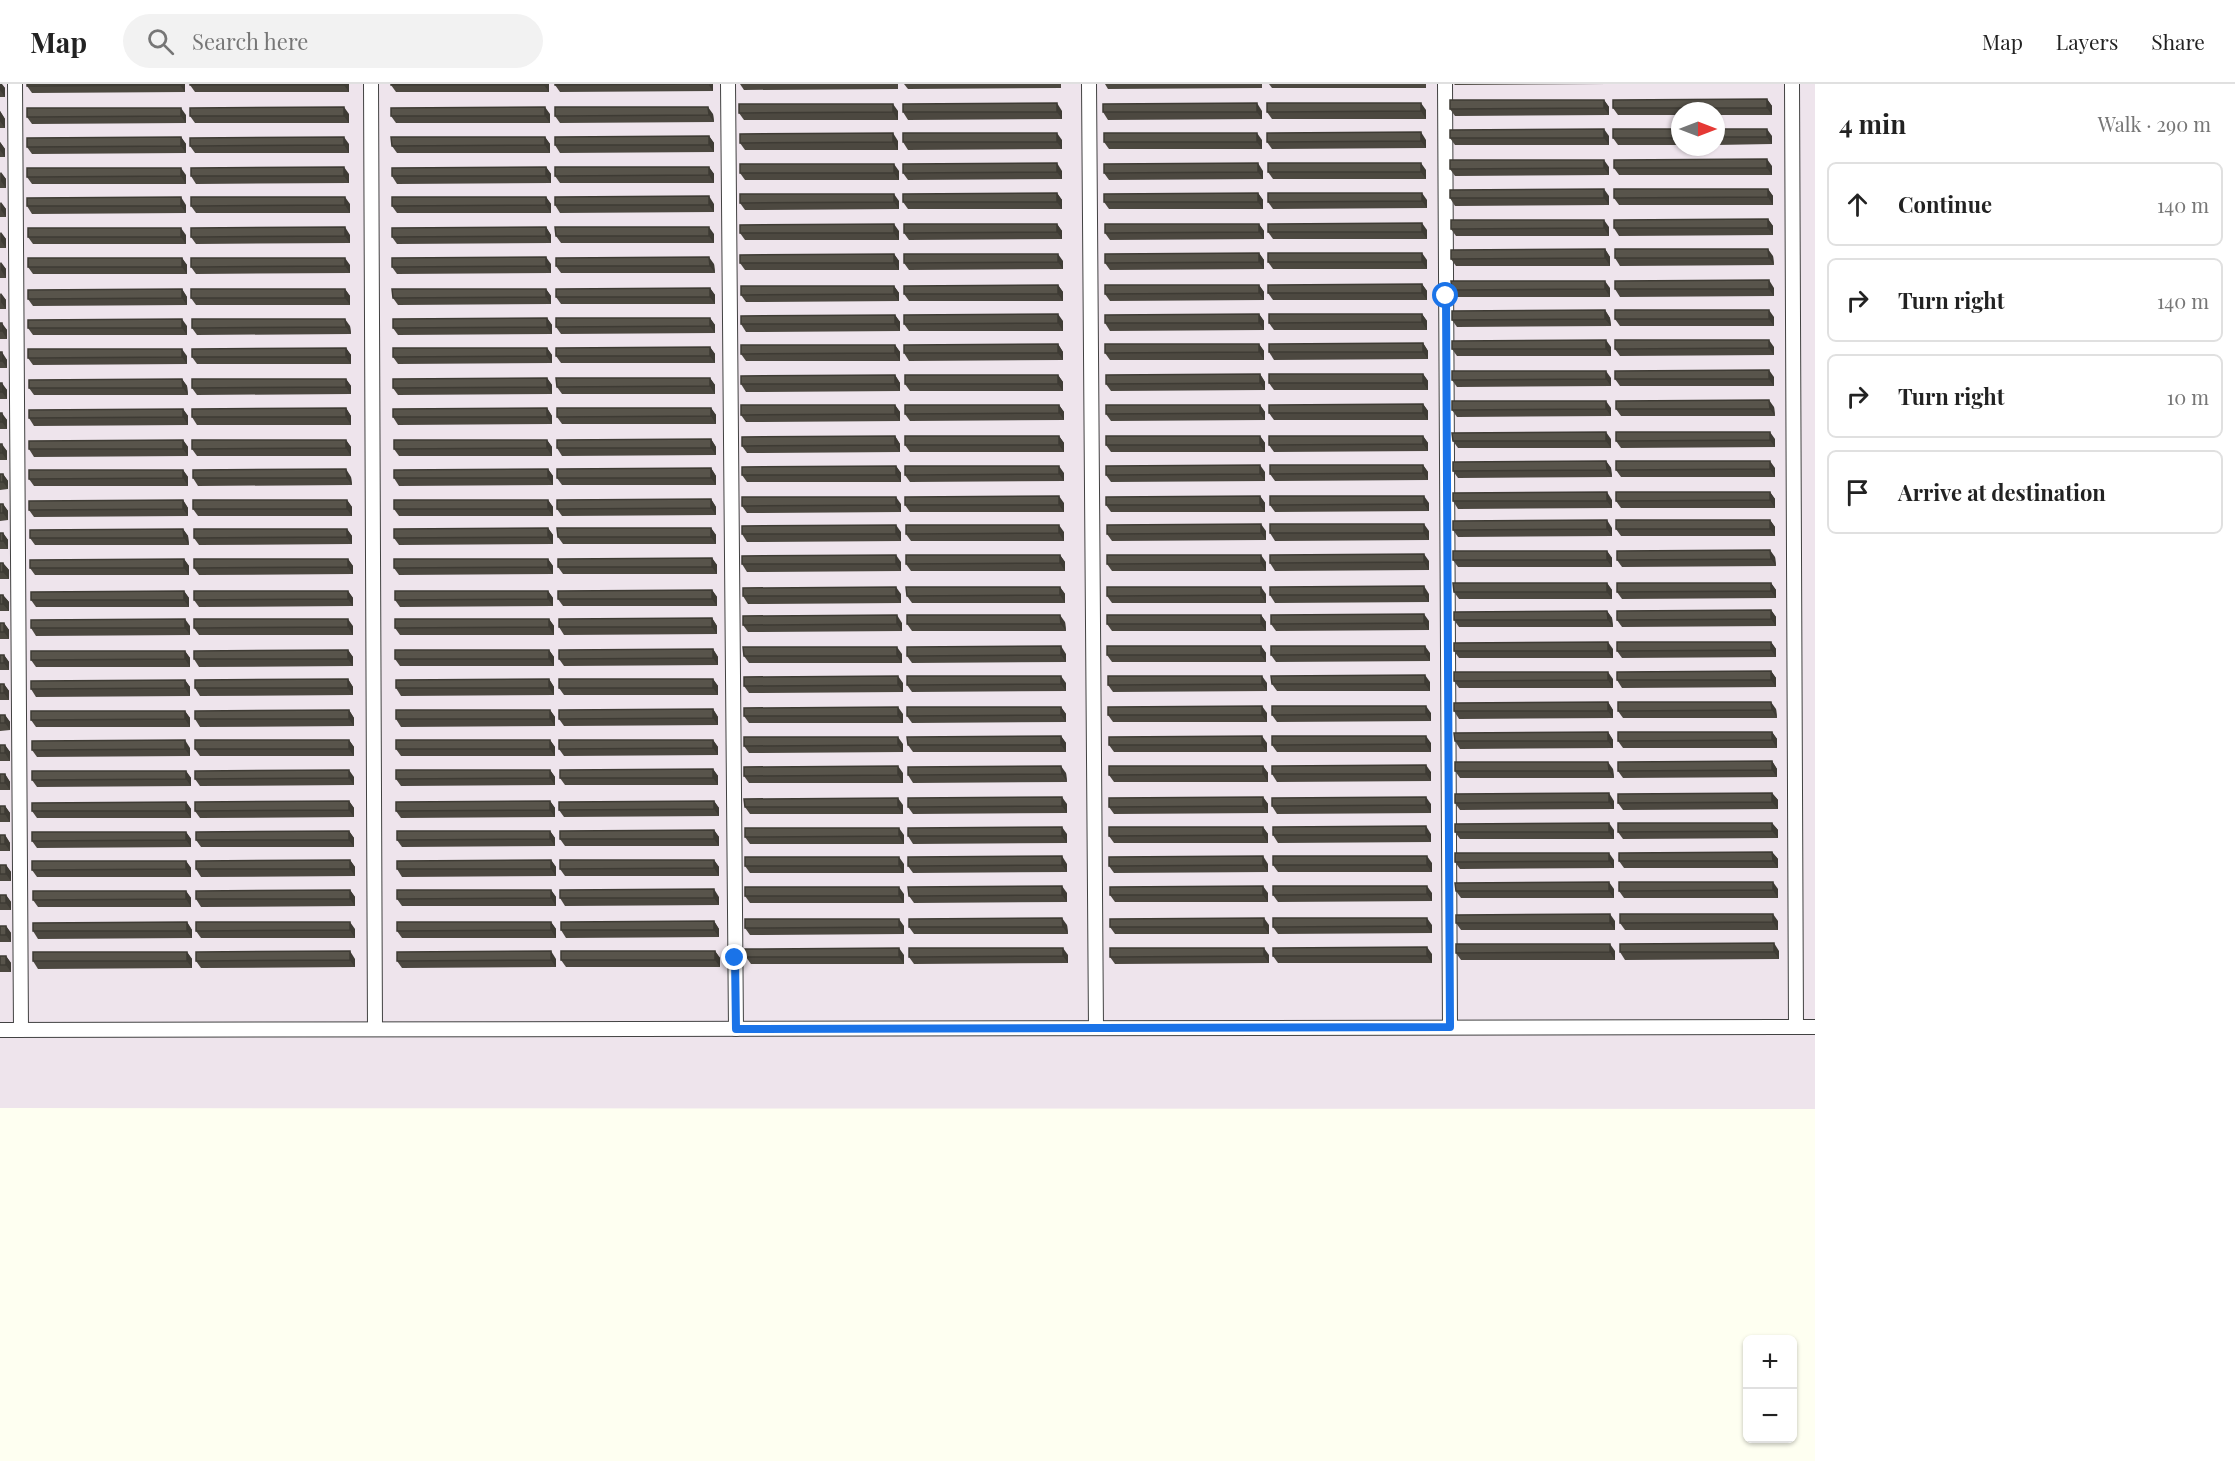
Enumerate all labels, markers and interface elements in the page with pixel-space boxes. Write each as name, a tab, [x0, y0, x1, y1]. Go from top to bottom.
search box	[123, 14, 543, 68]
text: Map	[30, 23, 87, 60]
icon: search	[144, 25, 177, 58]
text: Search here	[192, 26, 308, 56]
text: Map	[1982, 27, 2023, 55]
text: Layers	[2056, 27, 2118, 55]
text: Share	[2151, 27, 2205, 55]
north arrow	[1671, 102, 1725, 156]
text: 4 min	[1839, 106, 1906, 141]
text: Walk · 290 m	[2098, 110, 2211, 137]
icon: ahead	[1841, 188, 1874, 221]
text: Continue	[1898, 189, 1992, 219]
text: 140 m	[2157, 191, 2209, 218]
route start	[1432, 282, 1458, 308]
icon: right	[1841, 284, 1874, 317]
text: Turn right	[1898, 285, 2004, 315]
text: 140 m	[2157, 287, 2209, 314]
icon: right	[1841, 380, 1874, 413]
text: Turn right	[1898, 381, 2004, 411]
text: 10 m	[2167, 383, 2209, 410]
icon: arrive	[1841, 476, 1874, 509]
text: Arrive at destination	[1898, 477, 2106, 507]
route end	[721, 944, 747, 970]
map controls	[1743, 1335, 1797, 1443]
button: +	[1743, 1335, 1797, 1389]
button: −	[1743, 1389, 1797, 1443]

